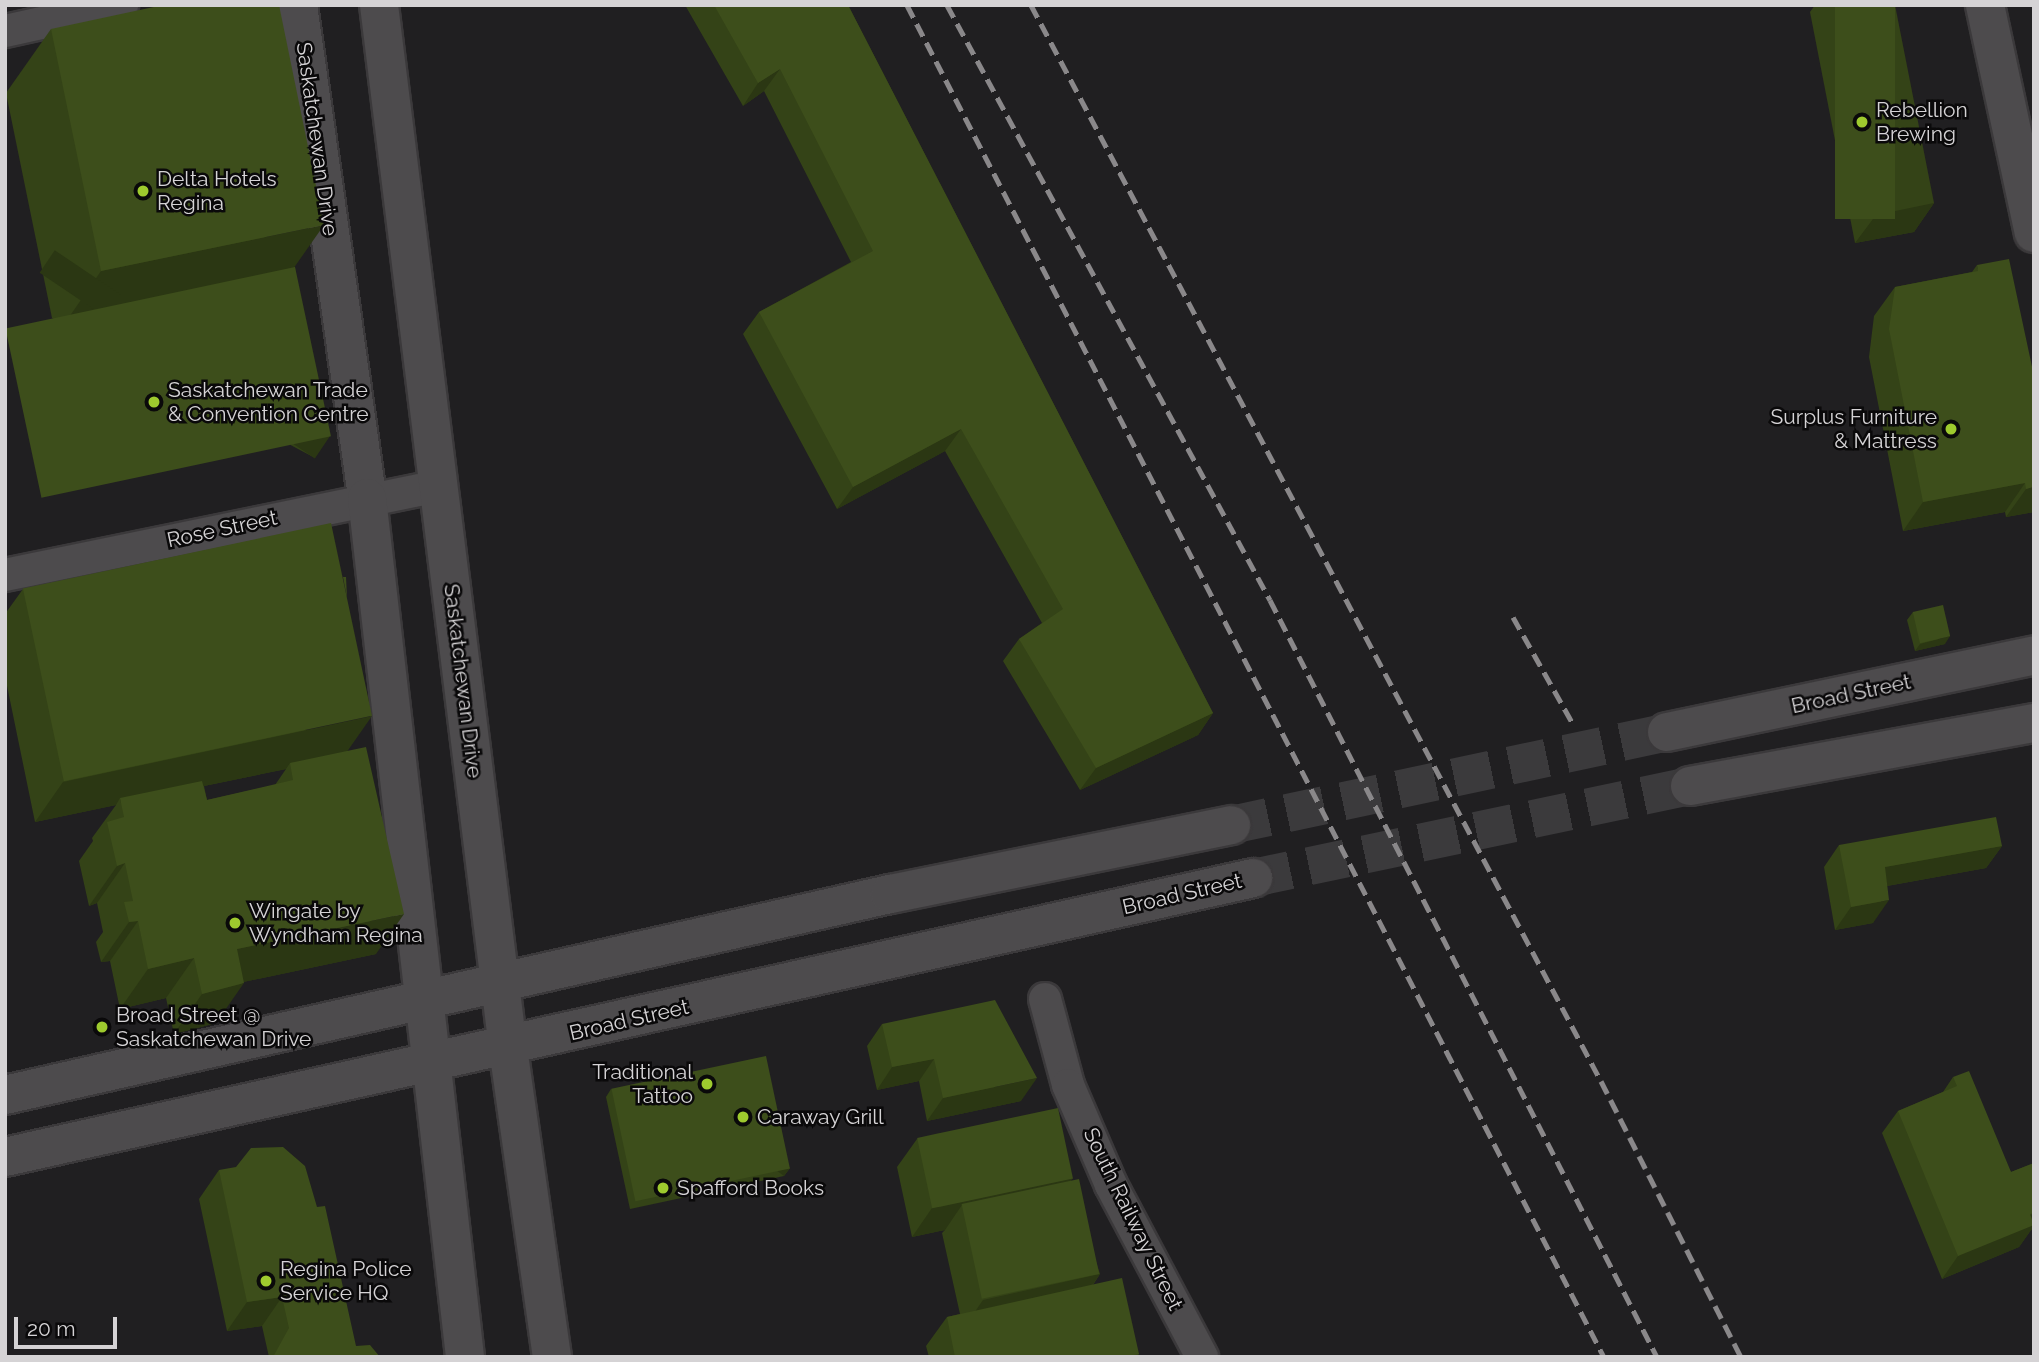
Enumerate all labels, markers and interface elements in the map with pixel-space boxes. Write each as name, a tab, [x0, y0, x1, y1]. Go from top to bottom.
street label: Saskatchewan Drive	[291, 41, 343, 237]
place label: Rebellion Brewing	[1876, 97, 1968, 147]
marker: Rebellion Brewing	[1854, 114, 1870, 130]
place label: Delta Hotels Regina	[157, 166, 277, 216]
marker: Delta Hotels Regina	[135, 183, 151, 199]
place label: Saskatchewan Trade & Convention Centre	[168, 377, 369, 427]
marker: Saskatchewan Trade & Convention Centre	[146, 394, 162, 410]
place label: Surplus Furniture & Mattress	[1771, 404, 1937, 454]
marker: Surplus Furniture & Mattress	[1943, 421, 1959, 437]
street label: Rose Street	[165, 505, 279, 553]
street label: Saskatchewan Drive	[439, 582, 487, 780]
street label: Broad Street	[1789, 669, 1913, 719]
street label: Broad Street	[1120, 868, 1244, 920]
place label: Wingate by Wyndham Regina	[249, 898, 423, 948]
marker: Wingate by Wyndham Regina	[227, 915, 243, 931]
street label: Broad Street	[567, 994, 691, 1046]
place label: Broad Street @ Saskatchewan Drive	[116, 1002, 311, 1052]
marker: Broad Street @ Saskatchewan Drive	[94, 1019, 110, 1035]
place label: Traditional Tattoo	[592, 1059, 693, 1109]
marker: Traditional Tattoo	[699, 1076, 715, 1092]
place label: Caraway Grill	[757, 1104, 884, 1130]
marker: Caraway Grill	[735, 1109, 751, 1125]
street label: South Railway Street	[1078, 1124, 1188, 1314]
place label: Spafford Books	[677, 1175, 824, 1201]
marker: Spafford Books	[655, 1180, 671, 1196]
place label: Regina Police Service HQ	[280, 1256, 412, 1306]
marker: Regina Police Service HQ	[258, 1273, 274, 1289]
scale bar	[18, 1302, 121, 1346]
text: 20 m	[27, 1316, 75, 1341]

